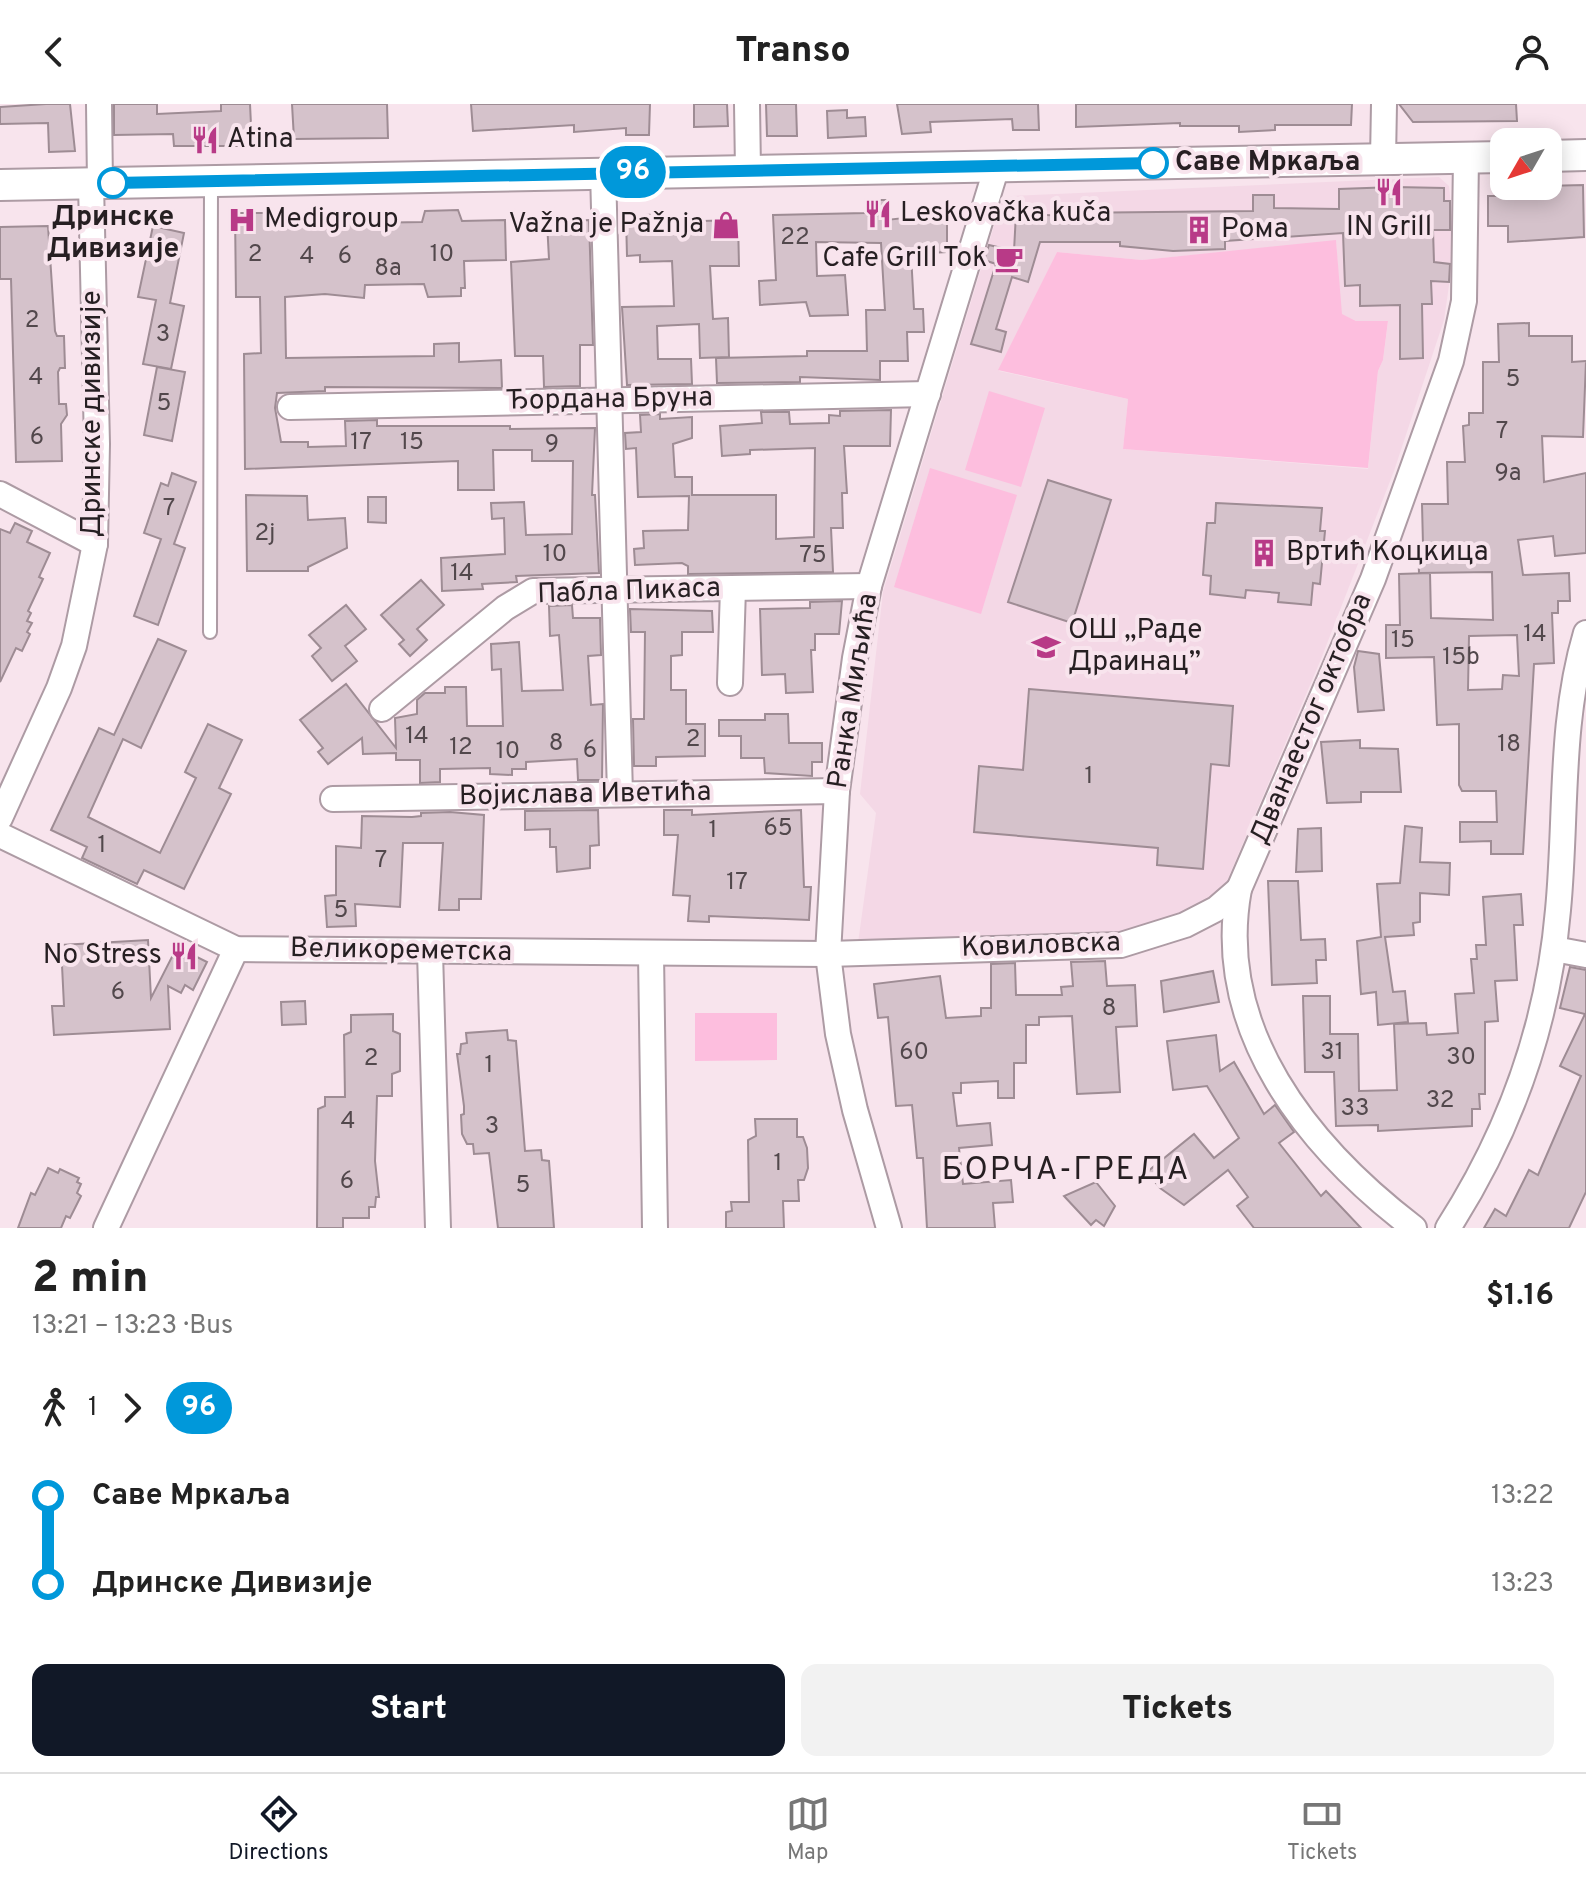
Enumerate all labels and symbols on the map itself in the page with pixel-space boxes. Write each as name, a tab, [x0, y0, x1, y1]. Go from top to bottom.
place label: Atina	[227, 122, 293, 158]
restaurant icon: Atina	[190, 125, 220, 155]
north arrow	[1490, 128, 1562, 200]
place label: Саве Мркаља	[1175, 145, 1360, 181]
line badge: 96	[597, 146, 669, 198]
marker: Саве Мркаља	[1138, 148, 1168, 178]
marker: Дринске Дивизије	[98, 168, 128, 198]
restaurant icon: IN Grill	[1374, 177, 1404, 207]
place label: Leskovačka kuča	[900, 196, 1111, 232]
restaurant icon: Leskovačka kuča	[863, 199, 893, 229]
place label: Дринске Дивизије	[47, 200, 179, 268]
place label: Medigroup	[264, 202, 399, 238]
hospital icon: Medigroup	[227, 205, 257, 235]
place label: Važna je Pažnja	[508, 207, 704, 243]
shop icon: Važna je Pažnja	[711, 210, 741, 240]
place label: IN Grill	[1346, 210, 1432, 246]
place label: Рома	[1221, 212, 1288, 248]
building icon: Рома	[1184, 215, 1214, 245]
house number: 22	[780, 223, 810, 253]
house number: 2	[248, 240, 262, 270]
house number: 10	[430, 240, 454, 270]
place label: Cafe Grill Tok	[822, 241, 987, 277]
house number: 4	[300, 242, 314, 272]
house number: 6	[338, 242, 352, 272]
cafe icon: Cafe Grill Tok	[994, 244, 1024, 274]
house number: 8a	[374, 254, 402, 284]
street label: Дринске дивизије	[75, 291, 111, 537]
house number: 2	[25, 306, 39, 336]
house number: 3	[156, 320, 170, 350]
house number: 4	[29, 363, 43, 393]
house number: 5	[1506, 365, 1520, 395]
street label: Ђордана Бруна	[505, 380, 713, 420]
house number: 5	[157, 389, 171, 419]
house number: 7	[1496, 417, 1508, 447]
house number: 6	[30, 423, 44, 453]
house number: 17	[350, 428, 372, 458]
house number: 15	[400, 428, 424, 458]
house number: 9	[545, 430, 559, 460]
house number: 9a	[1495, 459, 1521, 489]
house number: 7	[163, 494, 175, 524]
house number: 2j	[255, 519, 275, 549]
place label: Вртић Коцкица	[1286, 535, 1488, 571]
building icon: Вртић Коцкица	[1249, 538, 1279, 568]
house number: 10	[543, 540, 567, 570]
house number: 75	[799, 541, 827, 571]
house number: 14	[450, 559, 474, 589]
street label: Пабла Пикаса	[537, 571, 721, 613]
street label: Дванаестог октобра	[1243, 588, 1381, 850]
street label: Ранка Миљића	[821, 591, 887, 791]
place label: ОШ „Раде Драинац”	[1068, 613, 1202, 681]
house number: 14	[1523, 620, 1547, 650]
house number: 15	[1391, 626, 1415, 656]
school or university icon: ОШ „Раде Драинац”	[1031, 632, 1061, 662]
house number: 15b	[1442, 643, 1480, 673]
house number: 14	[405, 722, 429, 752]
house number: 2	[686, 725, 700, 755]
house number: 8	[549, 729, 563, 759]
house number: 18	[1497, 730, 1521, 760]
house number: 12	[449, 733, 473, 763]
house number: 6	[583, 736, 597, 766]
house number: 10	[496, 737, 520, 767]
house number: 1	[1085, 762, 1093, 792]
street label: Војислава Иветића	[458, 775, 712, 815]
house number: 65	[763, 814, 793, 844]
house number: 1	[709, 816, 717, 846]
house number: 1	[98, 831, 106, 861]
house number: 7	[375, 846, 387, 876]
house number: 17	[726, 868, 748, 898]
house number: 5	[334, 896, 348, 926]
street label: Ковиловска	[961, 925, 1121, 967]
street label: Великореметска	[290, 931, 512, 971]
place label: No Stress	[43, 938, 162, 974]
restaurant icon: No Stress	[169, 941, 199, 971]
house number: 6	[111, 978, 125, 1008]
house number: 8	[1102, 994, 1116, 1024]
house number: 60	[899, 1038, 929, 1068]
house number: 31	[1320, 1038, 1344, 1068]
house number: 30	[1446, 1043, 1476, 1073]
house number: 2	[364, 1044, 378, 1074]
house number: 1	[485, 1051, 493, 1081]
house number: 32	[1426, 1086, 1454, 1116]
house number: 33	[1341, 1094, 1369, 1124]
house number: 4	[341, 1107, 355, 1137]
house number: 3	[485, 1112, 499, 1142]
house number: 1	[774, 1149, 782, 1179]
district label: БОРЧА-ГРЕДА	[942, 1151, 1190, 1191]
house number: 6	[340, 1167, 354, 1197]
house number: 5	[516, 1171, 530, 1201]

